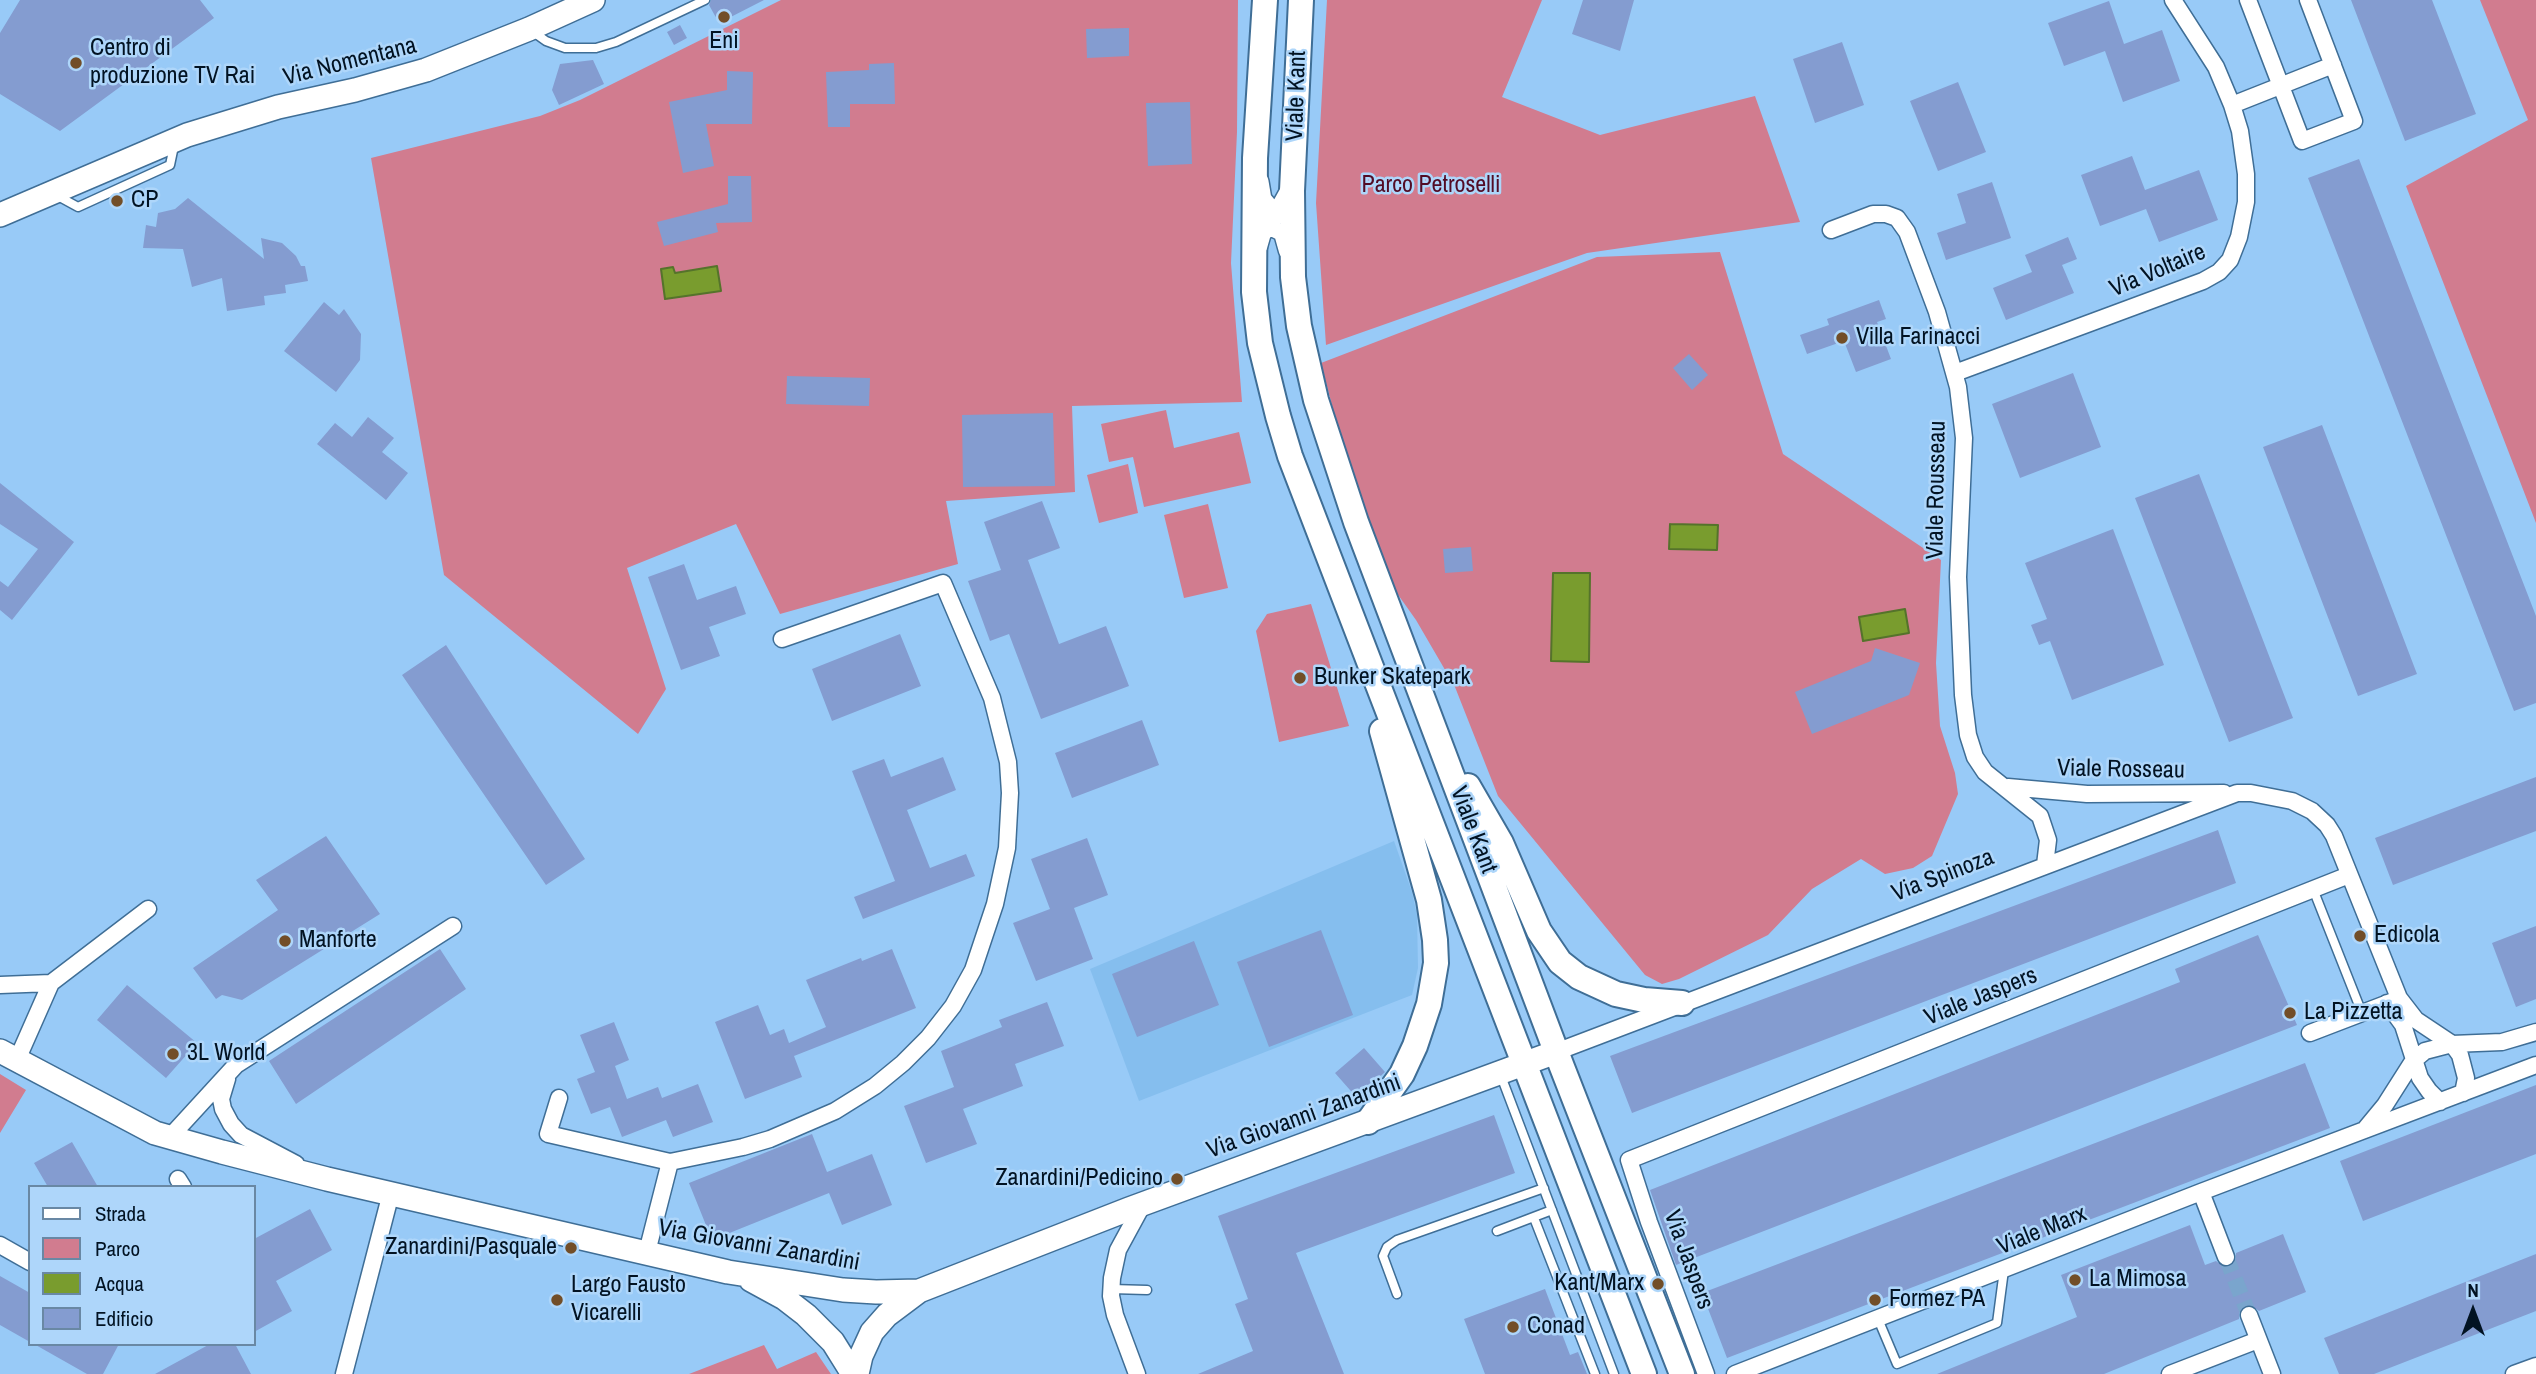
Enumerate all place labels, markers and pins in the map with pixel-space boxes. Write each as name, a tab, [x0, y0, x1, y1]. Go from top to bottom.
marker: Eni	[716, 9, 732, 25]
place label: Eni	[709, 28, 739, 56]
place label: Centro di produzione TV Rai	[90, 35, 255, 91]
marker: Centro di produzione TV Rai	[68, 55, 84, 71]
place label: CP	[131, 187, 158, 215]
marker: CP	[109, 193, 125, 209]
place label: Villa Farinacci	[1856, 324, 1980, 352]
marker: Villa Farinacci	[1834, 330, 1850, 346]
place label: Bunker Skatepark	[1314, 664, 1470, 692]
marker: Bunker Skatepark	[1292, 670, 1308, 686]
place label: Edicola	[2374, 922, 2440, 950]
place label: Manforte	[299, 927, 377, 955]
marker: Edicola	[2352, 928, 2368, 944]
marker: Manforte	[277, 933, 293, 949]
place label: La Pizzetta	[2304, 999, 2402, 1027]
marker: La Pizzetta	[2282, 1005, 2298, 1021]
place label: 3L World	[187, 1040, 265, 1068]
marker: 3L World	[165, 1046, 181, 1062]
place label: Zanardini/Pedicino	[996, 1165, 1163, 1193]
marker: Zanardini/Pedicino	[1169, 1171, 1185, 1187]
place label: Zanardini/Pasquale	[385, 1234, 557, 1262]
marker: Zanardini/Pasquale	[563, 1240, 579, 1256]
place label: La Mimosa	[2089, 1266, 2186, 1294]
place label: Kant/Marx	[1554, 1270, 1644, 1298]
place label: Largo Fausto Vicarelli	[571, 1272, 686, 1328]
marker: La Mimosa	[2067, 1272, 2083, 1288]
marker: Kant/Marx	[1650, 1276, 1666, 1292]
place label: Formez PA	[1889, 1286, 1985, 1314]
marker: Largo Fausto Vicarelli	[549, 1292, 565, 1308]
marker: Formez PA	[1867, 1292, 1883, 1308]
place label: Conad	[1527, 1313, 1585, 1341]
marker: Conad	[1505, 1319, 1521, 1335]

